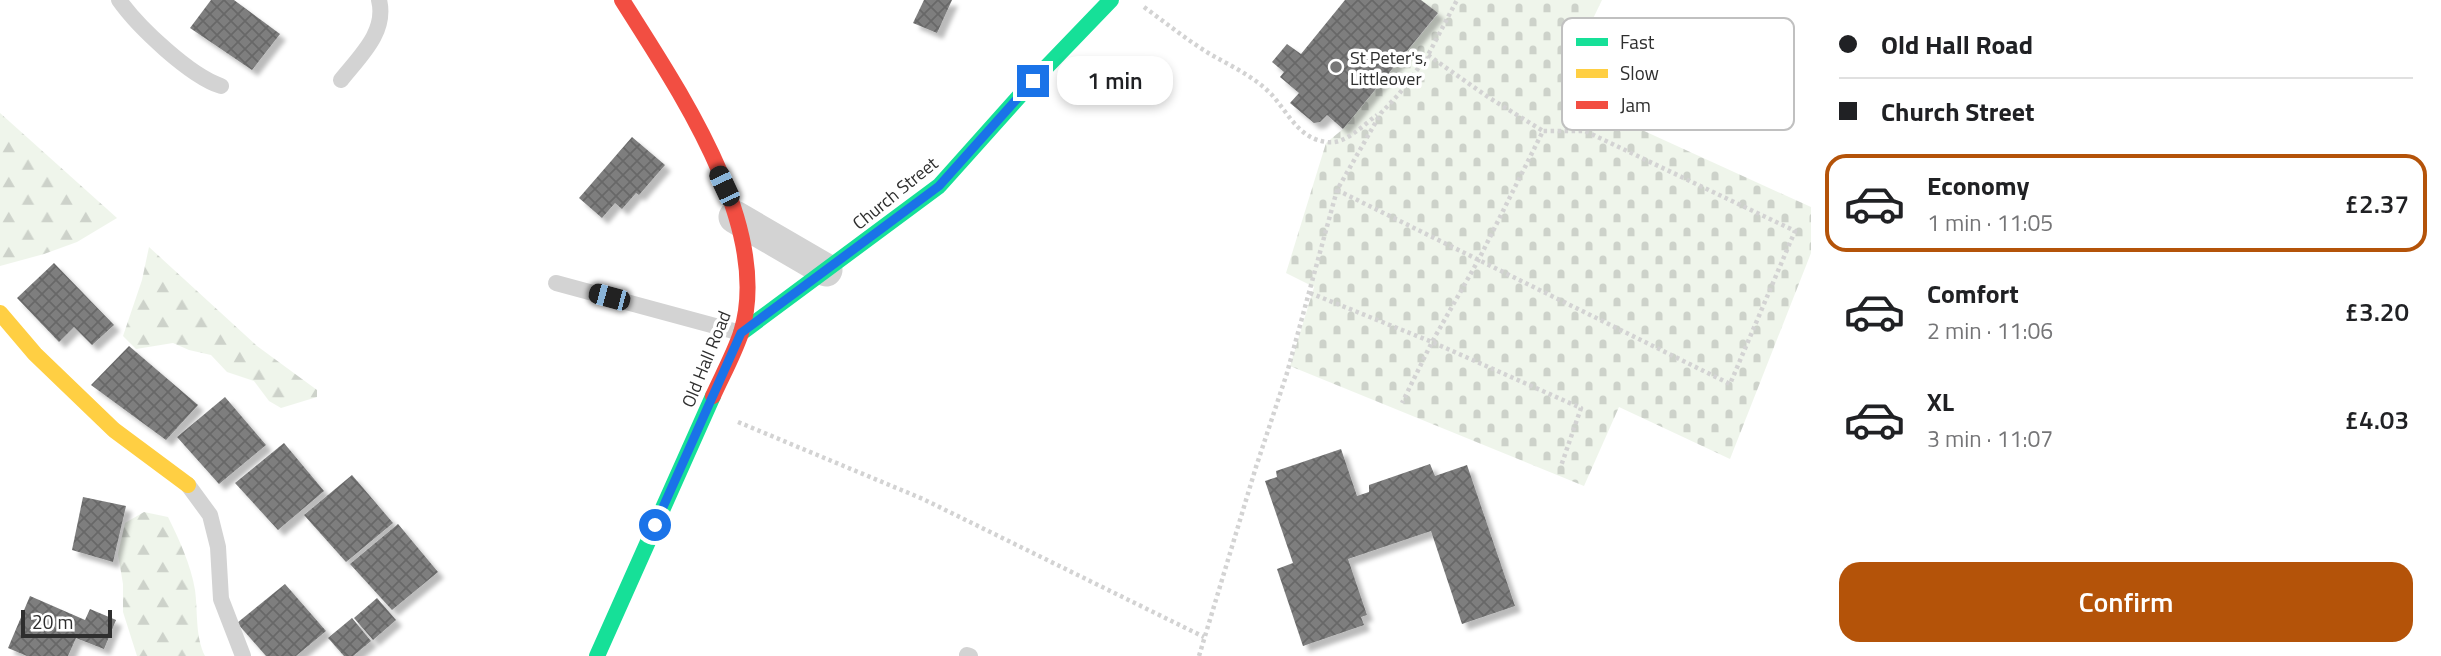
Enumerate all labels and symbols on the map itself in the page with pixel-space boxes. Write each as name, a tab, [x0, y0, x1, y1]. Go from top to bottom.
legend	[1562, 18, 1794, 130]
text: Fast	[1620, 27, 1655, 56]
place label: St Peter's, Littleover	[1350, 44, 1427, 92]
callout: 1 min	[1058, 56, 1173, 106]
text: Slow	[1620, 58, 1659, 87]
marker: St Peter's, Littleover	[1328, 59, 1344, 75]
route end	[1017, 65, 1049, 97]
text: Jam	[1620, 90, 1651, 119]
street label: Church Street	[846, 150, 944, 236]
car	[706, 163, 743, 209]
car	[586, 281, 633, 313]
street label: Old Hall Road	[674, 307, 738, 411]
route start	[639, 509, 671, 541]
scale bar	[21, 607, 112, 639]

